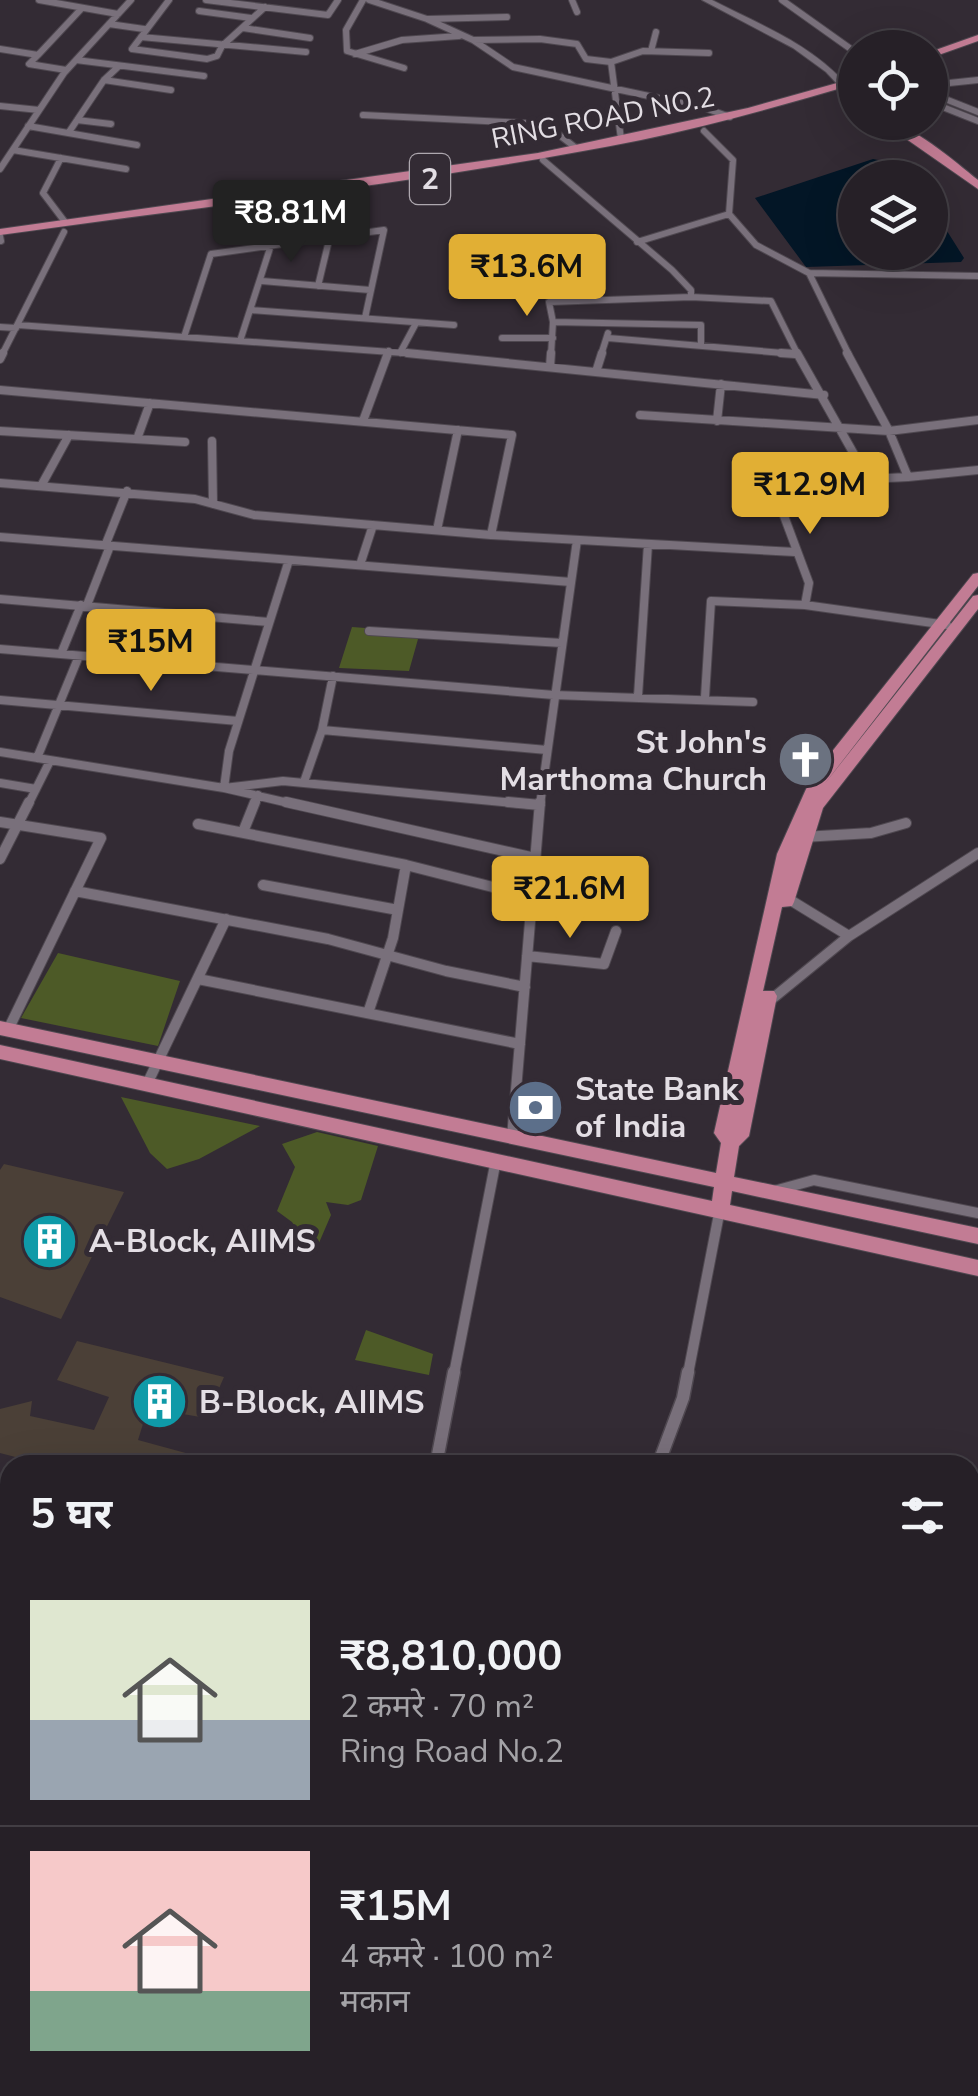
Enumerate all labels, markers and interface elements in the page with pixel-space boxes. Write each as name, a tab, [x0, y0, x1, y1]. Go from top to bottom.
map controls	[838, 30, 948, 270]
button: locate	[838, 30, 948, 140]
street label: RING ROAD NO.2	[488, 78, 718, 158]
road number: 2	[410, 154, 450, 204]
button: layers	[838, 160, 948, 270]
pin: ₹8.81M	[210, 180, 372, 265]
text: ₹8.81M	[235, 191, 347, 234]
pin: ₹13.6M	[446, 234, 608, 319]
text: ₹13.6M	[471, 245, 583, 288]
pin: ₹12.9M	[729, 452, 891, 537]
text: ₹12.9M	[754, 463, 866, 506]
pin: ₹15M	[92, 609, 210, 694]
text: ₹15M	[108, 620, 194, 663]
place label: St John's Marthoma Church	[500, 721, 767, 801]
church icon: St John's Marthoma Church	[776, 730, 836, 790]
pin: ₹21.6M	[489, 856, 651, 941]
text: ₹21.6M	[514, 867, 626, 910]
place label: State Bank of India	[575, 1068, 739, 1148]
bank icon: State Bank of India	[506, 1077, 566, 1137]
building icon: A-Block, AIIMS	[20, 1211, 80, 1271]
place label: A-Block, AIIMS	[89, 1220, 316, 1263]
building icon: B-Block, AIIMS	[130, 1372, 190, 1432]
place label: B-Block, AIIMS	[199, 1381, 424, 1424]
text: 5 घर	[30, 1486, 112, 1543]
icon: filters	[895, 1488, 950, 1543]
text: ₹8,810,000	[340, 1628, 562, 1685]
icon: home	[110, 1640, 230, 1760]
text: 2 कमरे · 70 m²	[340, 1685, 534, 1728]
text: Ring Road No.2	[340, 1730, 564, 1773]
text: ₹15M	[340, 1878, 452, 1935]
icon: home	[110, 1891, 230, 2011]
text: 4 कमरे · 100 m²	[340, 1935, 553, 1978]
text: मकान	[340, 1980, 410, 2023]

